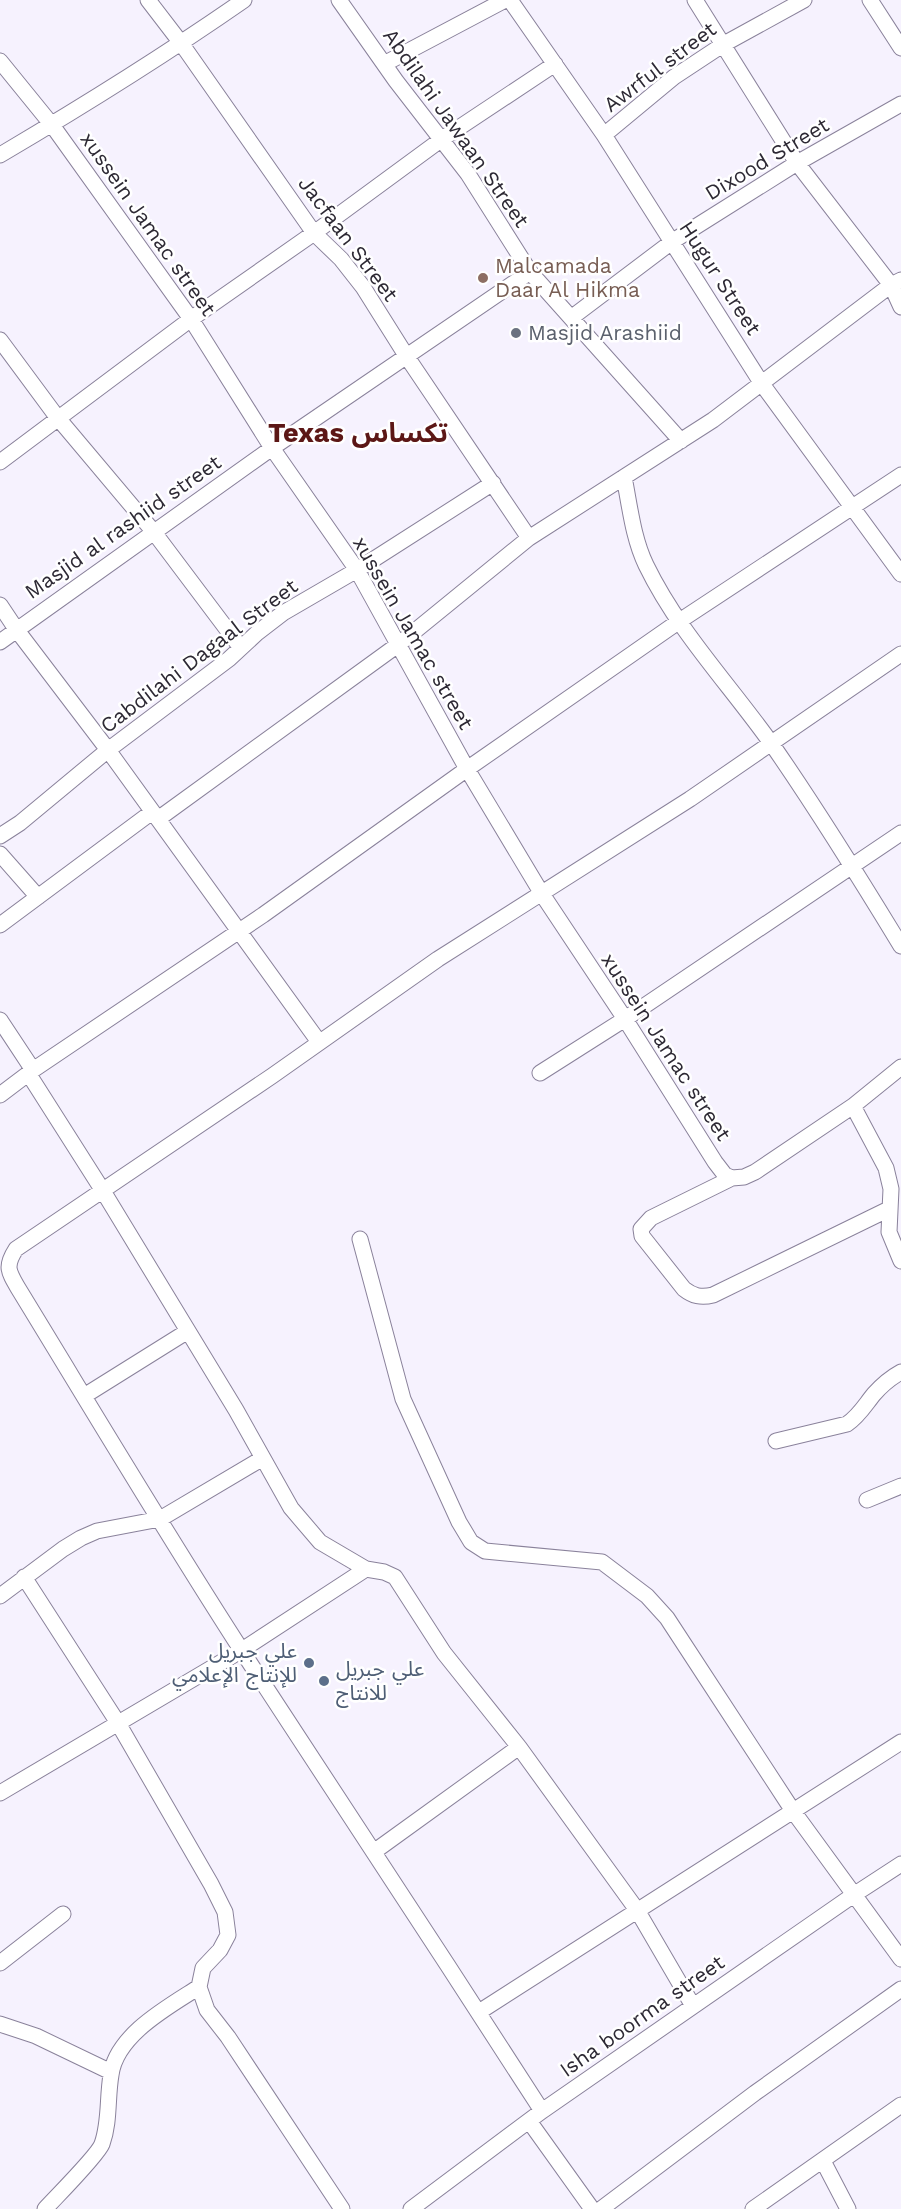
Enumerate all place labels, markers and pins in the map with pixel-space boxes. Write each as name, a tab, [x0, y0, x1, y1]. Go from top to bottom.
place label: Malcamada Daar Al Hikma	[495, 253, 640, 302]
marker: Malcamada Daar Al Hikma	[476, 271, 490, 285]
place label: Masjid Arashiid	[528, 320, 682, 345]
marker: Masjid Arashiid	[509, 326, 523, 340]
place label: علي جبريل للإنتاج الإعلامي	[172, 1638, 297, 1691]
marker: علي جبريل للإنتاج الإعلامي	[302, 1656, 316, 1670]
place label: علي جبريل للانتاج	[336, 1656, 424, 1708]
marker: علي جبريل للانتاج	[317, 1674, 331, 1688]

